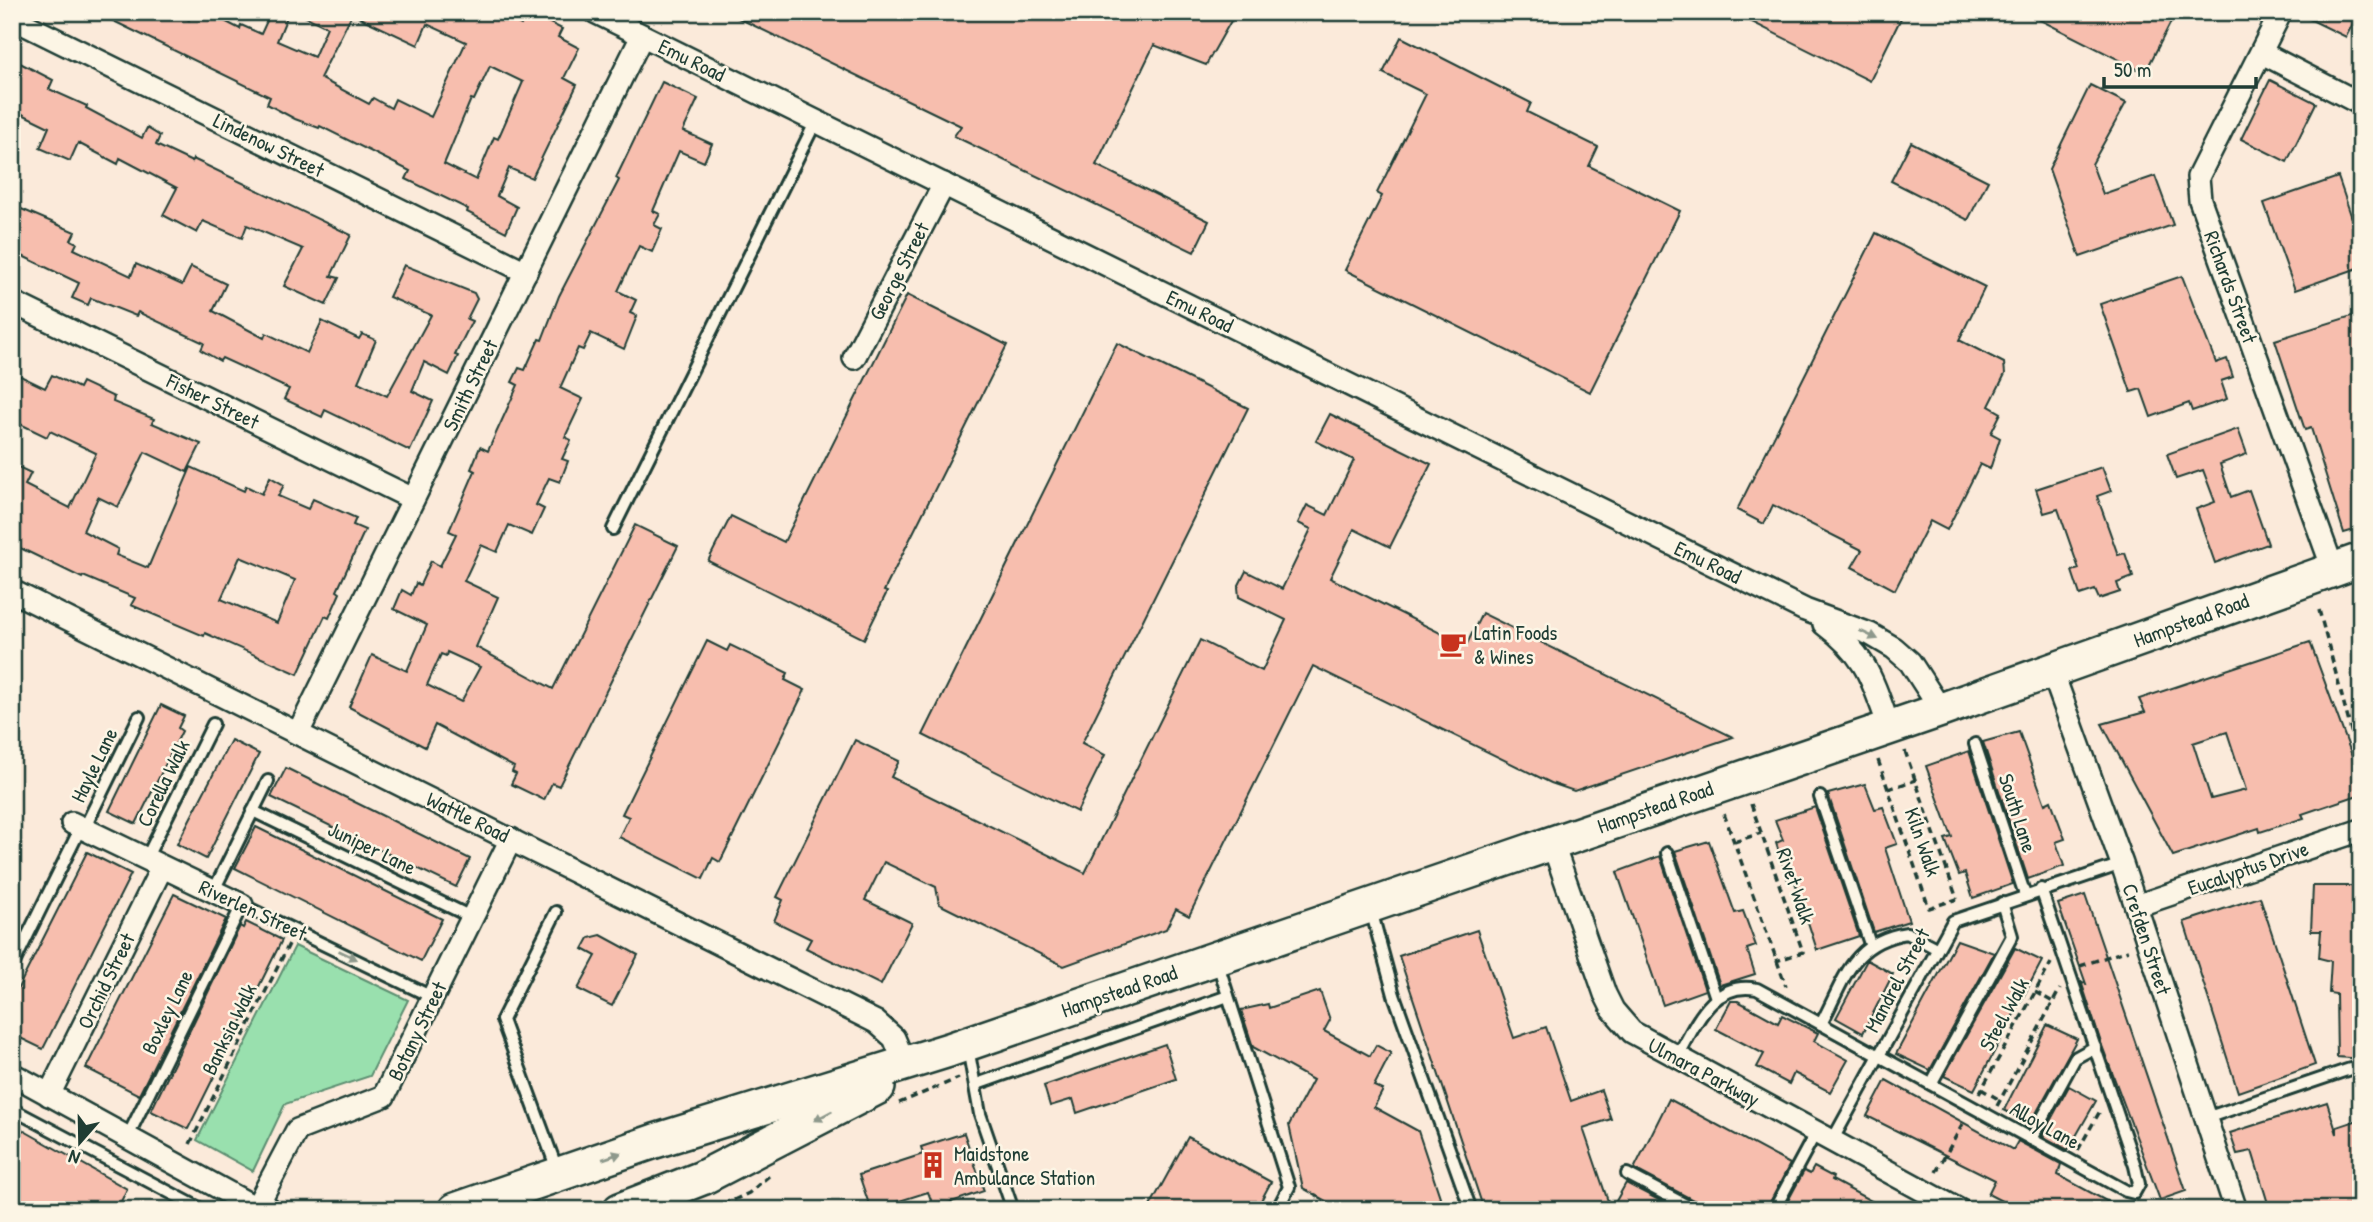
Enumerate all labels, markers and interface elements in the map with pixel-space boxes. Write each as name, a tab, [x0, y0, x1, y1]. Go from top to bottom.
street label: Emu Road	[654, 31, 730, 89]
scale bar	[2104, 46, 2256, 90]
text: 50 m	[2114, 55, 2151, 84]
street label: Lindenow Street	[209, 106, 330, 185]
street label: George Street	[862, 216, 936, 325]
street label: Richards Street	[2197, 227, 2265, 348]
street label: Emu Road	[1162, 282, 1238, 340]
street label: Smith Street	[435, 334, 505, 436]
street label: Fisher Street	[161, 366, 265, 436]
street label: Emu Road	[1670, 533, 1746, 591]
street label: Hampstead Road	[2129, 586, 2253, 654]
place label: Latin Foods & Wines	[1474, 618, 1557, 671]
cafe icon: Latin Foods & Wines	[1438, 629, 1468, 659]
one-way arrow	[1859, 629, 1879, 641]
street label: Hayle Lane	[64, 723, 124, 807]
street label: Corella Walk	[129, 734, 197, 832]
street label: South Lane	[1992, 770, 2044, 856]
street label: Hampstead Road	[1593, 774, 1717, 840]
street label: Wattle Road	[422, 785, 514, 849]
street label: Kiln Walk	[1898, 804, 1948, 881]
street label: Juniper Lane	[323, 814, 421, 882]
street label: Eucalyptus Drive	[2184, 834, 2312, 902]
street label: Rivet Walk	[1770, 844, 1823, 928]
street label: Riverlen Street	[194, 872, 312, 948]
street label: Crefden Street	[2115, 880, 2179, 999]
street label: Mandrel Street	[1857, 922, 1937, 1037]
street label: Orchid Street	[70, 928, 142, 1034]
one-way arrow	[338, 948, 358, 960]
street label: Hampstead Road	[1057, 958, 1181, 1024]
street label: Boxley Lane	[134, 965, 200, 1059]
street label: Steel Walk	[1972, 972, 2036, 1056]
street label: Botany Street	[381, 976, 454, 1085]
street label: Banksia Walk	[194, 978, 264, 1080]
street label: Ulmara Parkway	[1643, 1030, 1765, 1114]
street label: Alloy Lane	[2005, 1094, 2085, 1156]
north arrow	[46, 1106, 116, 1176]
one-way arrow	[813, 1111, 833, 1122]
place label: Maidstone Ambulance Station	[954, 1139, 1095, 1192]
text: N	[65, 1144, 83, 1172]
one-way arrow	[602, 1150, 623, 1161]
building icon: Maidstone Ambulance Station	[918, 1150, 948, 1180]

